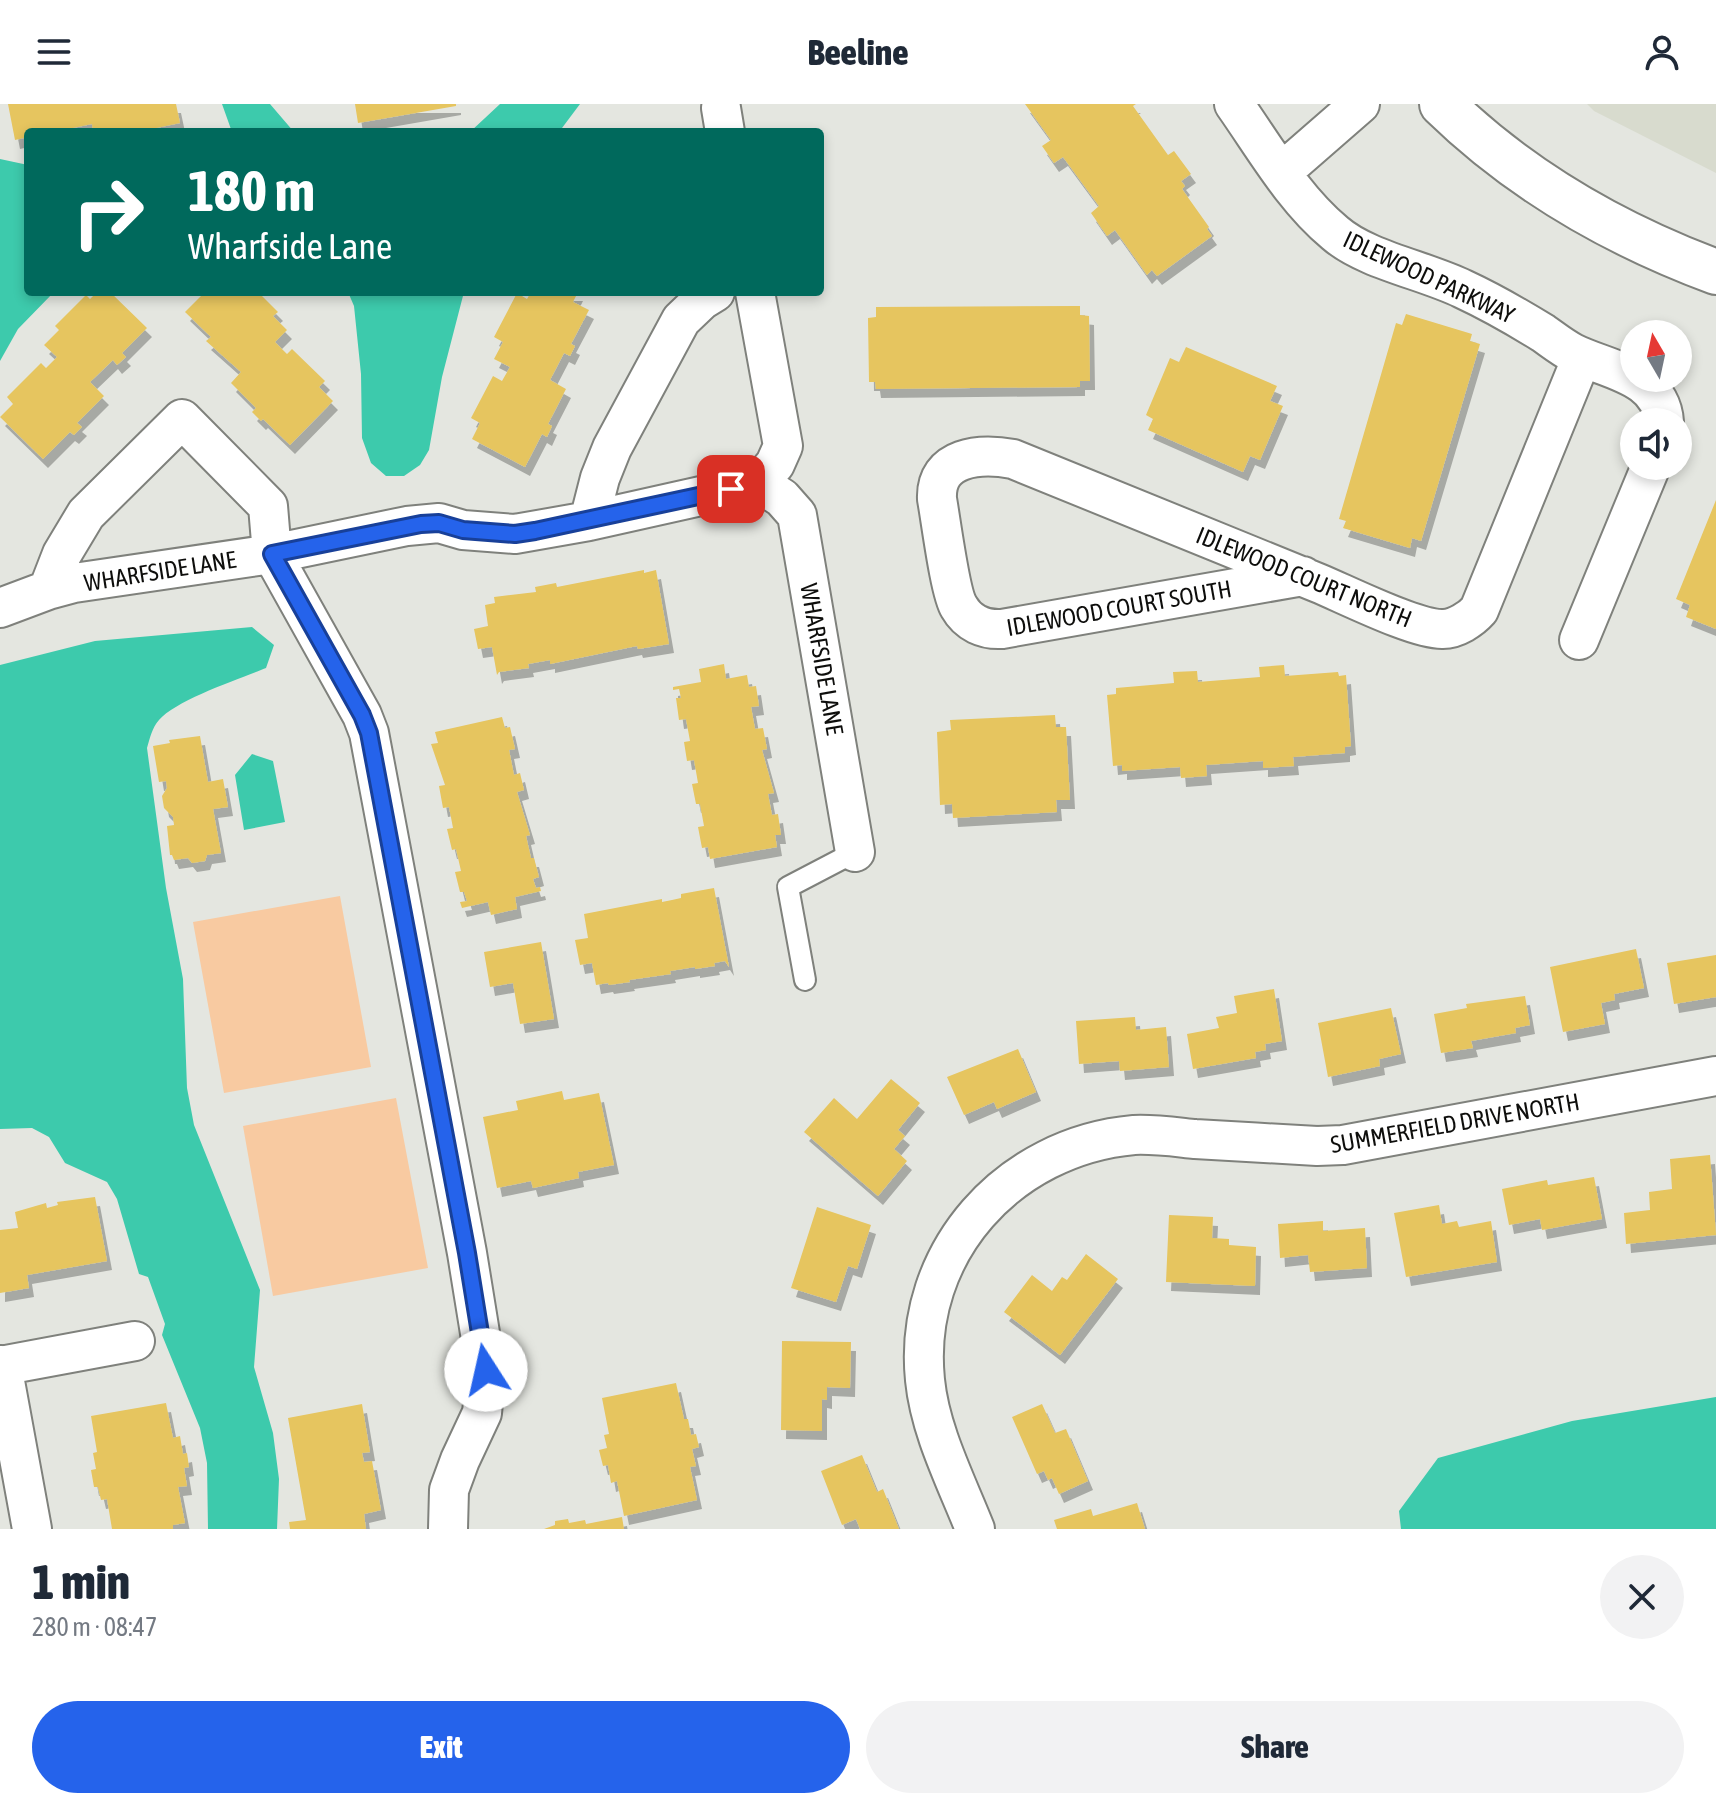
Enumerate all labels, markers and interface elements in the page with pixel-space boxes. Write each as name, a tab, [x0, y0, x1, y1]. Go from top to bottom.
icon: menu	[32, 30, 76, 74]
icon: person	[1640, 30, 1684, 74]
text: Beeline	[807, 31, 909, 73]
text: 180 m	[188, 159, 315, 223]
icon: right	[56, 160, 160, 264]
text: Wharfside Lane	[188, 225, 392, 267]
street label: IDLEWOOD PARKWAY	[1339, 226, 1519, 329]
north arrow	[1620, 320, 1692, 392]
map controls	[1620, 320, 1692, 480]
button: sound	[1620, 408, 1692, 480]
pin	[697, 455, 765, 523]
icon: arrive	[709, 467, 753, 511]
street label: IDLEWOOD COURT NORTH	[1192, 521, 1416, 633]
street label: WHARFSIDE LANE	[82, 546, 238, 596]
street label: IDLEWOOD COURT SOUTH	[1004, 575, 1234, 641]
street label: WHARFSIDE LANE	[795, 581, 849, 737]
street label: SUMMERFIELD DRIVE NORTH	[1328, 1088, 1582, 1158]
position arrow	[444, 1328, 528, 1412]
text: 1 min	[32, 1554, 130, 1609]
button: close	[1600, 1555, 1684, 1639]
text: 280 m · 08:47	[32, 1612, 157, 1642]
button: Exit	[32, 1701, 850, 1793]
button: Share	[866, 1701, 1684, 1793]

